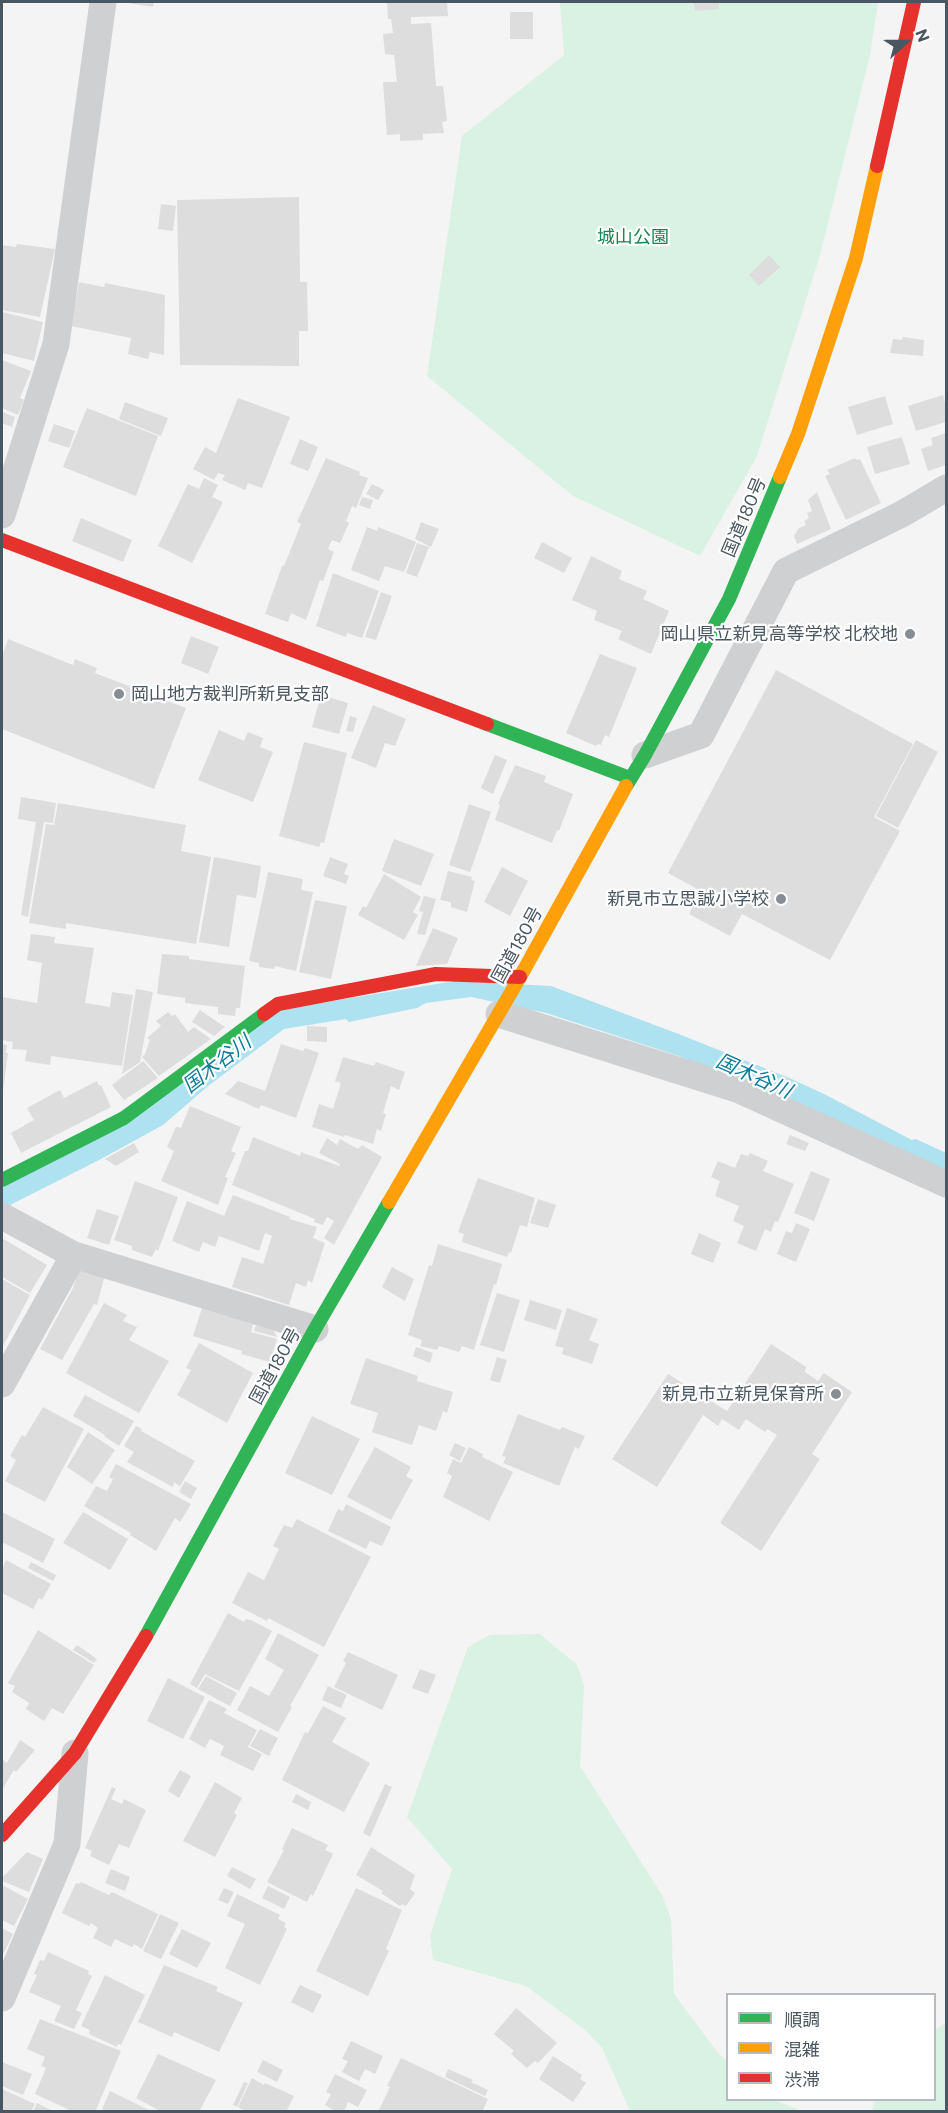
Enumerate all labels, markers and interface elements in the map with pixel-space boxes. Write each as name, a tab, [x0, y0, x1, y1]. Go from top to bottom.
north arrow	[876, 12, 936, 72]
text: N	[912, 26, 934, 44]
park label: 城山公園	[597, 226, 669, 248]
street label: 国道180号	[718, 474, 770, 560]
place label: 岡山県立新見高等学校 北校地	[661, 623, 898, 645]
marker: 岡山県立新見高等学校 北校地	[903, 627, 917, 641]
place label: 岡山地方裁判所新見支部	[131, 683, 329, 705]
marker: 岡山地方裁判所新見支部	[112, 687, 126, 701]
place label: 新見市立思誠小学校	[607, 888, 769, 910]
marker: 新見市立思誠小学校	[774, 892, 788, 906]
street label: 国道180号	[487, 903, 547, 987]
water label: 国木谷川	[178, 1030, 256, 1098]
water label: 国木谷川	[713, 1049, 795, 1103]
street label: 国道180号	[245, 1324, 305, 1408]
place label: 新見市立新見保育所	[662, 1383, 824, 1405]
marker: 新見市立新見保育所	[829, 1387, 843, 1401]
legend	[726, 1993, 936, 2101]
text: 順調	[784, 2008, 820, 2030]
text: 混雑	[784, 2038, 820, 2060]
text: 渋滞	[784, 2068, 820, 2090]

